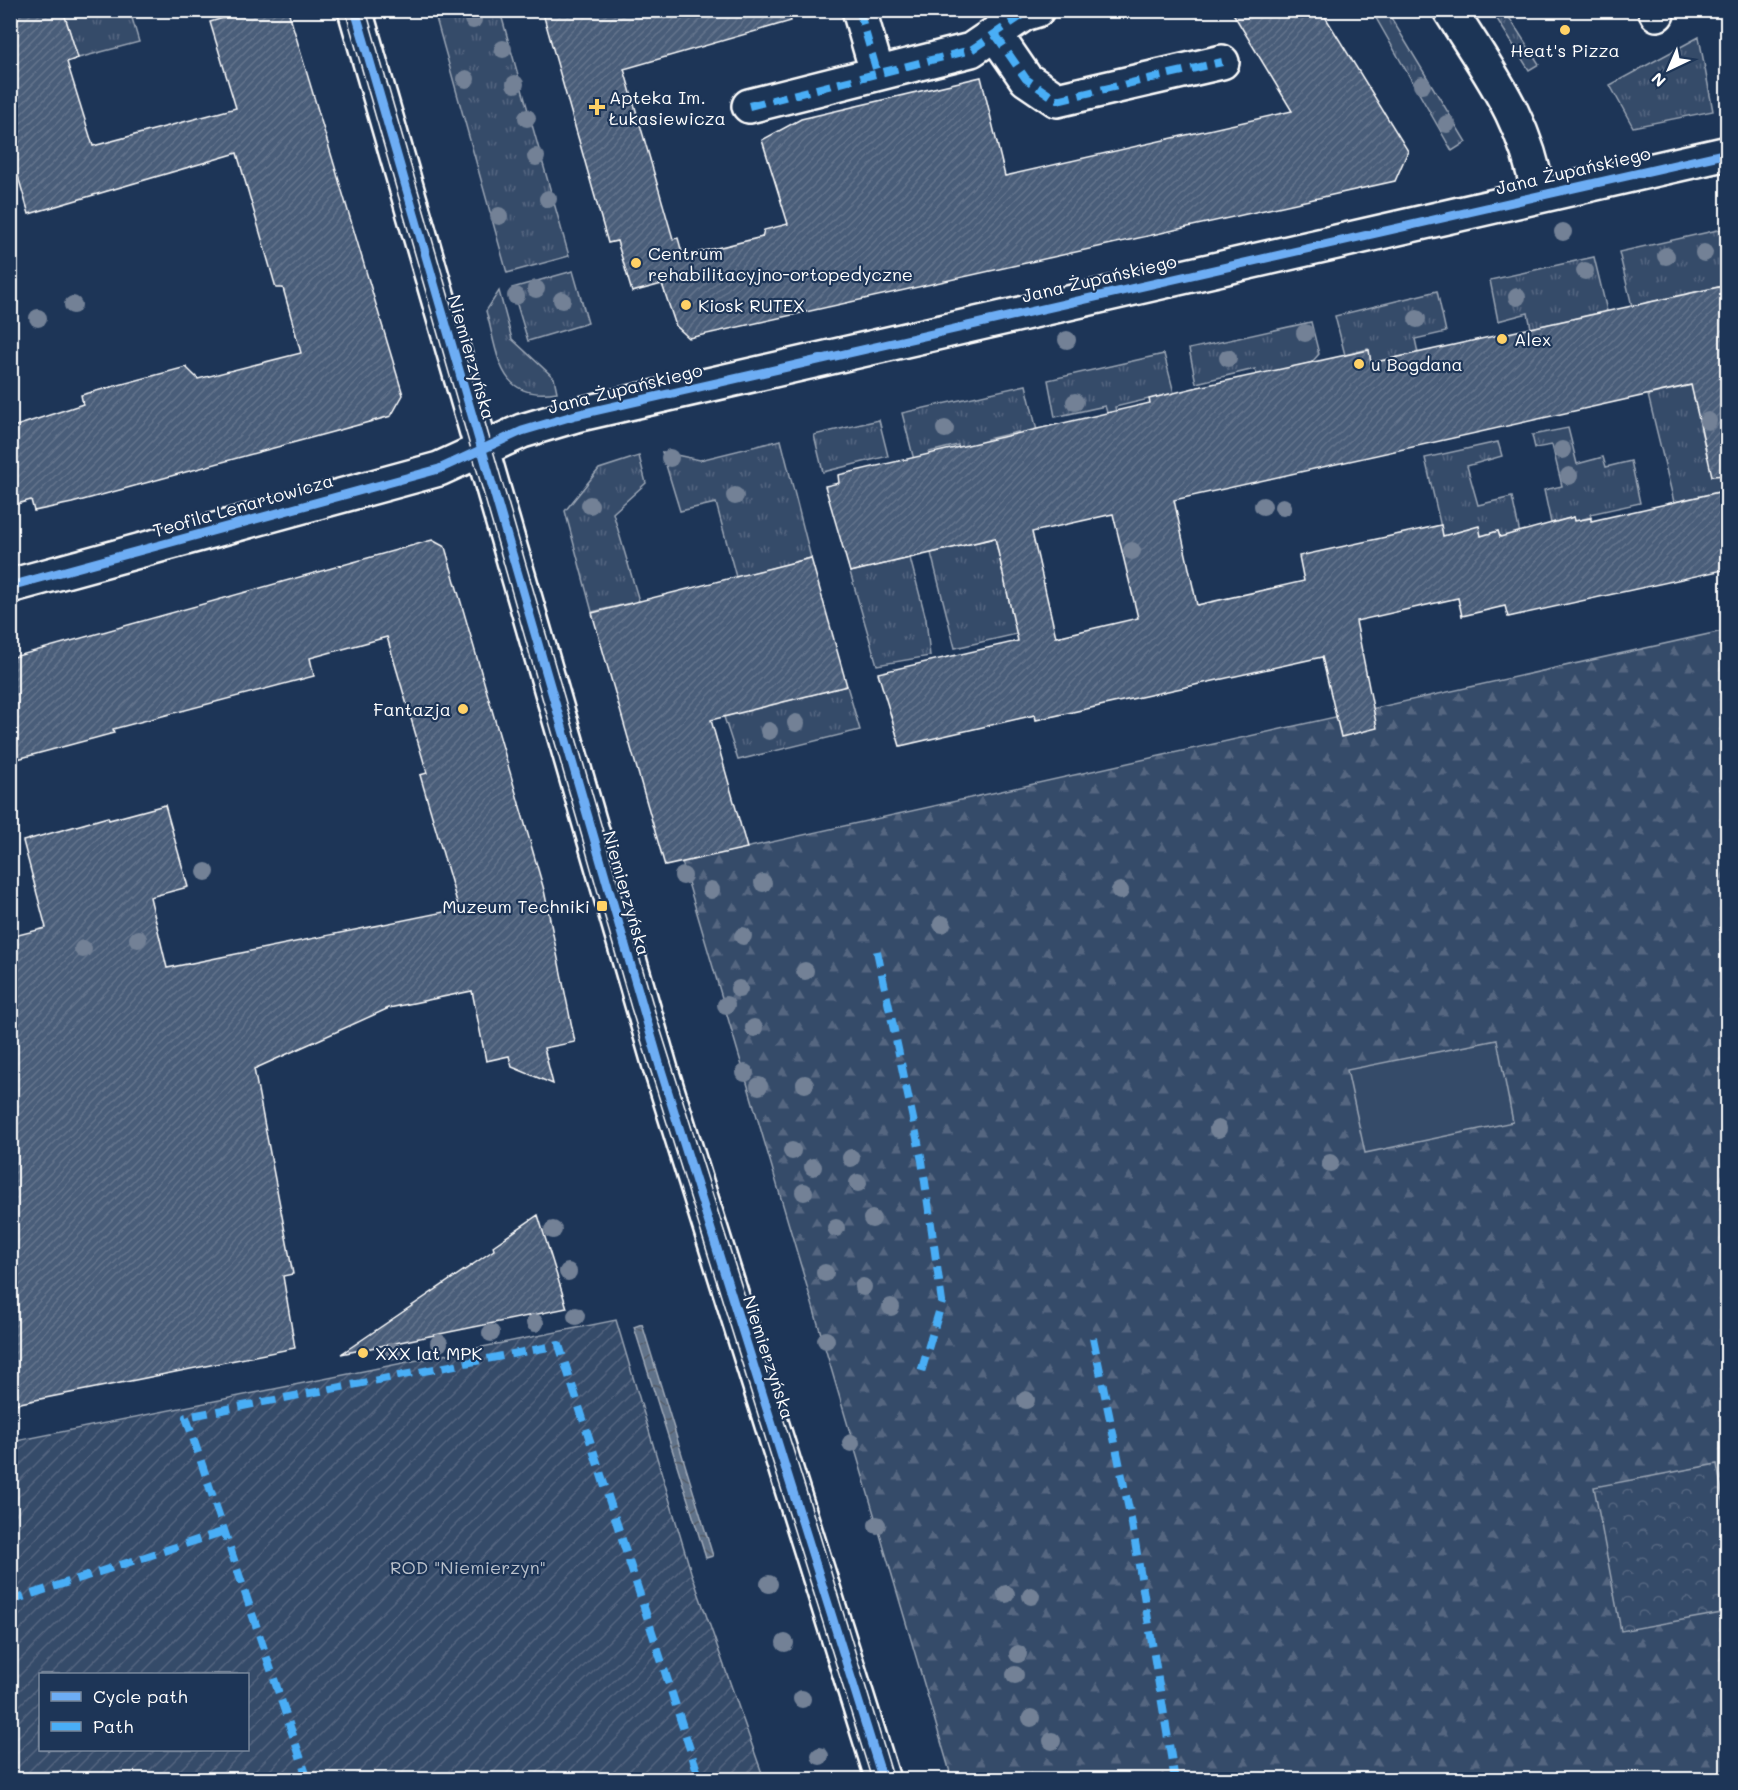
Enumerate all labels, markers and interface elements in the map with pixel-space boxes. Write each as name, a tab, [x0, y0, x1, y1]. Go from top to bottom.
marker: Heat's Pizza	[1558, 23, 1572, 37]
place label: Heat's Pizza	[1510, 38, 1620, 62]
north arrow	[1639, 39, 1699, 99]
text: N	[1647, 68, 1670, 92]
place label: Apteka Im. Łukasiewicza	[609, 85, 726, 130]
marker: Apteka Im. Łukasiewicza	[590, 100, 604, 114]
street label: Jana Żupańskiego	[1493, 140, 1653, 200]
place label: Centrum rehabilitacyjno-ortopedyczne	[648, 241, 913, 286]
street label: Jana Żupańskiego	[1019, 248, 1179, 308]
marker: Centrum rehabilitacyjno-ortopedyczne	[629, 256, 643, 270]
street label: Niemierzyńska	[443, 292, 501, 422]
place label: Kiosk RUTEX	[698, 293, 805, 317]
marker: Kiosk RUTEX	[679, 298, 693, 312]
place label: Alex	[1514, 327, 1551, 351]
marker: Alex	[1495, 332, 1509, 346]
place label: u Bogdana	[1371, 352, 1463, 376]
street label: Jana Żupańskiego	[545, 357, 705, 419]
marker: u Bogdana	[1352, 357, 1366, 371]
street label: Teofila Lenartowicza	[150, 468, 336, 542]
place label: Fantazja	[373, 697, 451, 721]
marker: Fantazja	[456, 702, 470, 716]
street label: Niemierzyńska	[598, 828, 656, 958]
place label: Muzeum Techniki	[442, 894, 590, 918]
marker: Muzeum Techniki	[595, 899, 609, 913]
street label: Niemierzyńska	[738, 1292, 800, 1422]
place label: XXX lat MPK	[375, 1341, 482, 1365]
marker: XXX lat MPK	[356, 1346, 370, 1360]
park label: ROD "Niemierzyn"	[390, 1555, 546, 1579]
legend	[39, 1673, 249, 1751]
text: Cycle path	[93, 1684, 188, 1708]
text: Path	[93, 1714, 133, 1738]

